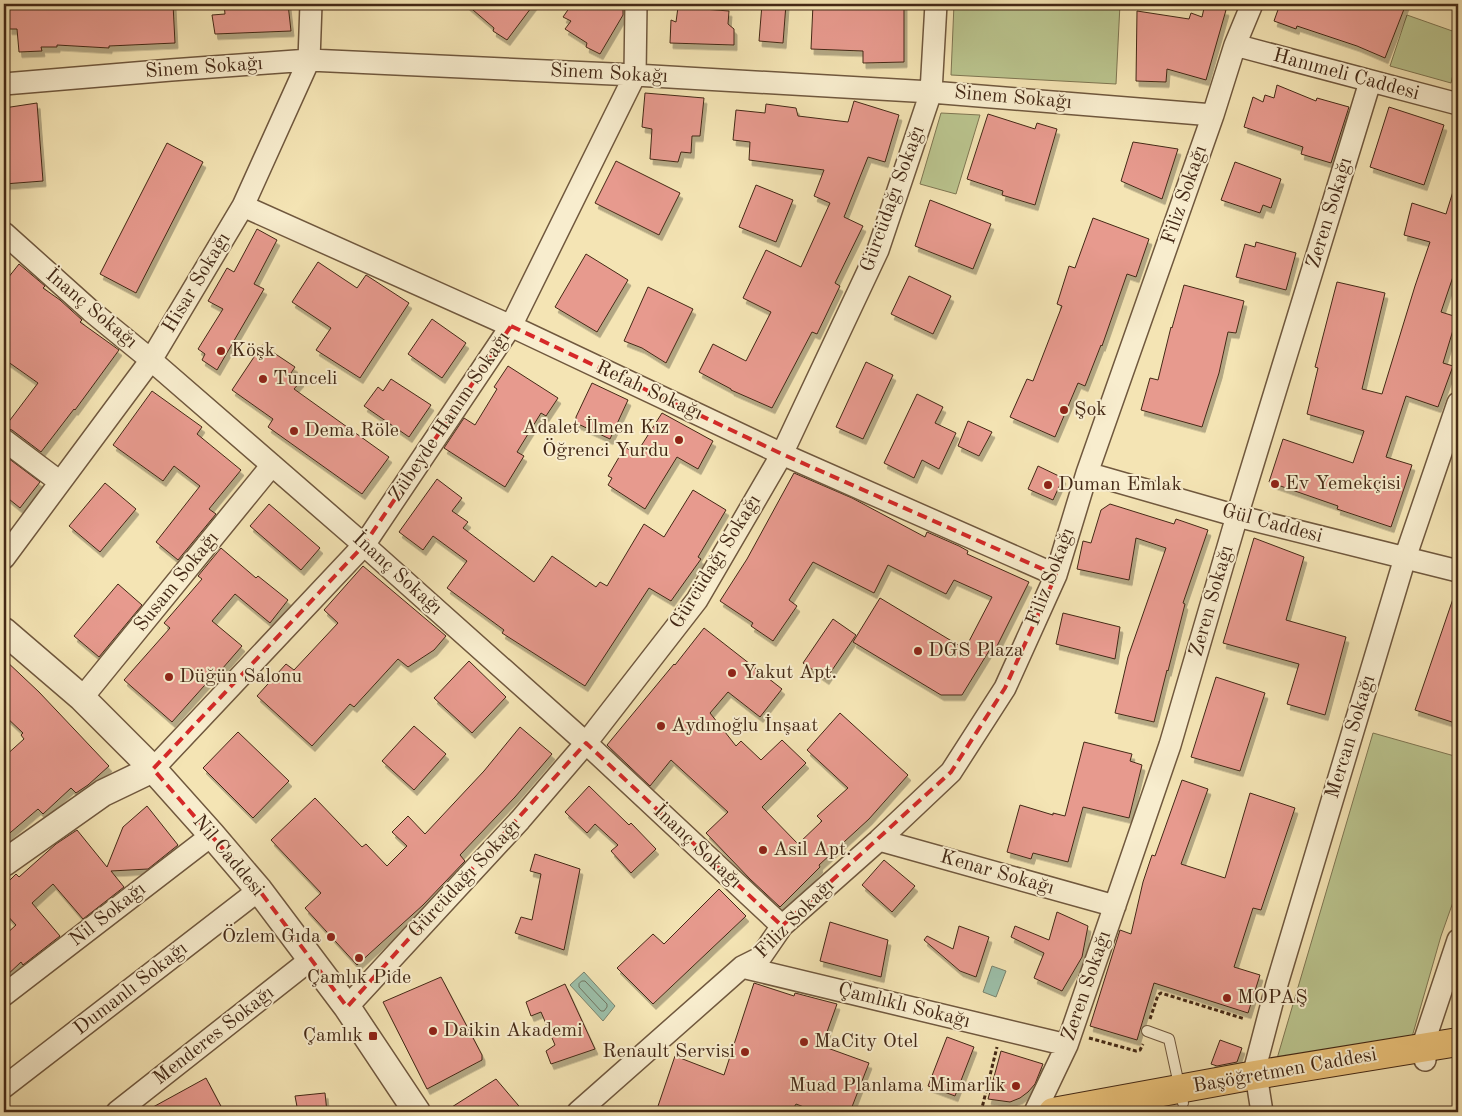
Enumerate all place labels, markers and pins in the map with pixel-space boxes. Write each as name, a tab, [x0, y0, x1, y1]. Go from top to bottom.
place label: Köşk	[231, 341, 275, 361]
marker: Köşk	[215, 345, 227, 357]
place label: Tunceli	[273, 369, 337, 389]
marker: Tunceli	[257, 373, 269, 385]
place label: Şok	[1074, 400, 1107, 420]
marker: Şok	[1058, 404, 1070, 416]
place label: Adalet İlmen Kız Öğrenci Yurdu	[522, 416, 669, 461]
place label: Dema Röle	[304, 421, 399, 441]
marker: Dema Röle	[288, 425, 300, 437]
marker: Adalet İlmen Kız Öğrenci Yurdu	[673, 434, 685, 446]
place label: Ev Yemekçisi	[1285, 474, 1401, 494]
place label: Duman Emlak	[1058, 475, 1182, 495]
marker: Ev Yemekçisi	[1269, 478, 1281, 490]
marker: Duman Emlak	[1042, 479, 1054, 491]
place label: DGS Plaza	[928, 641, 1024, 661]
marker: DGS Plaza	[912, 645, 924, 657]
place label: Yakut Apt.	[742, 663, 837, 683]
place label: Düğün Salonu	[179, 667, 303, 687]
marker: Yakut Apt.	[726, 667, 738, 679]
marker: Düğün Salonu	[163, 671, 175, 683]
place label: Aydınoğlu İnşaat	[671, 714, 818, 736]
marker: Aydınoğlu İnşaat	[655, 720, 667, 732]
place label: Asil Apt.	[773, 840, 852, 860]
marker: Asil Apt.	[757, 844, 769, 856]
place label: Özlem Gıda	[222, 924, 321, 947]
marker: Özlem Gıda	[325, 931, 337, 943]
marker: Çamlık Pide	[353, 952, 365, 964]
place label: Çamlık Pide	[307, 968, 411, 988]
place label: MOPAŞ	[1237, 988, 1308, 1008]
marker: MOPAŞ	[1221, 992, 1233, 1004]
place label: Daikin Akademi	[443, 1021, 583, 1041]
marker: Daikin Akademi	[427, 1025, 439, 1037]
place label: Çamlık	[303, 1026, 363, 1046]
marker: Çamlık	[367, 1030, 379, 1042]
place label: MaCity Otel	[814, 1032, 918, 1052]
marker: MaCity Otel	[798, 1036, 810, 1048]
place label: Renault Servisi	[602, 1042, 735, 1062]
marker: Renault Servisi	[739, 1046, 751, 1058]
place label: Muad Planlama Mimarlık	[789, 1076, 1006, 1096]
marker: Muad Planlama Mimarlık	[1010, 1080, 1022, 1092]

